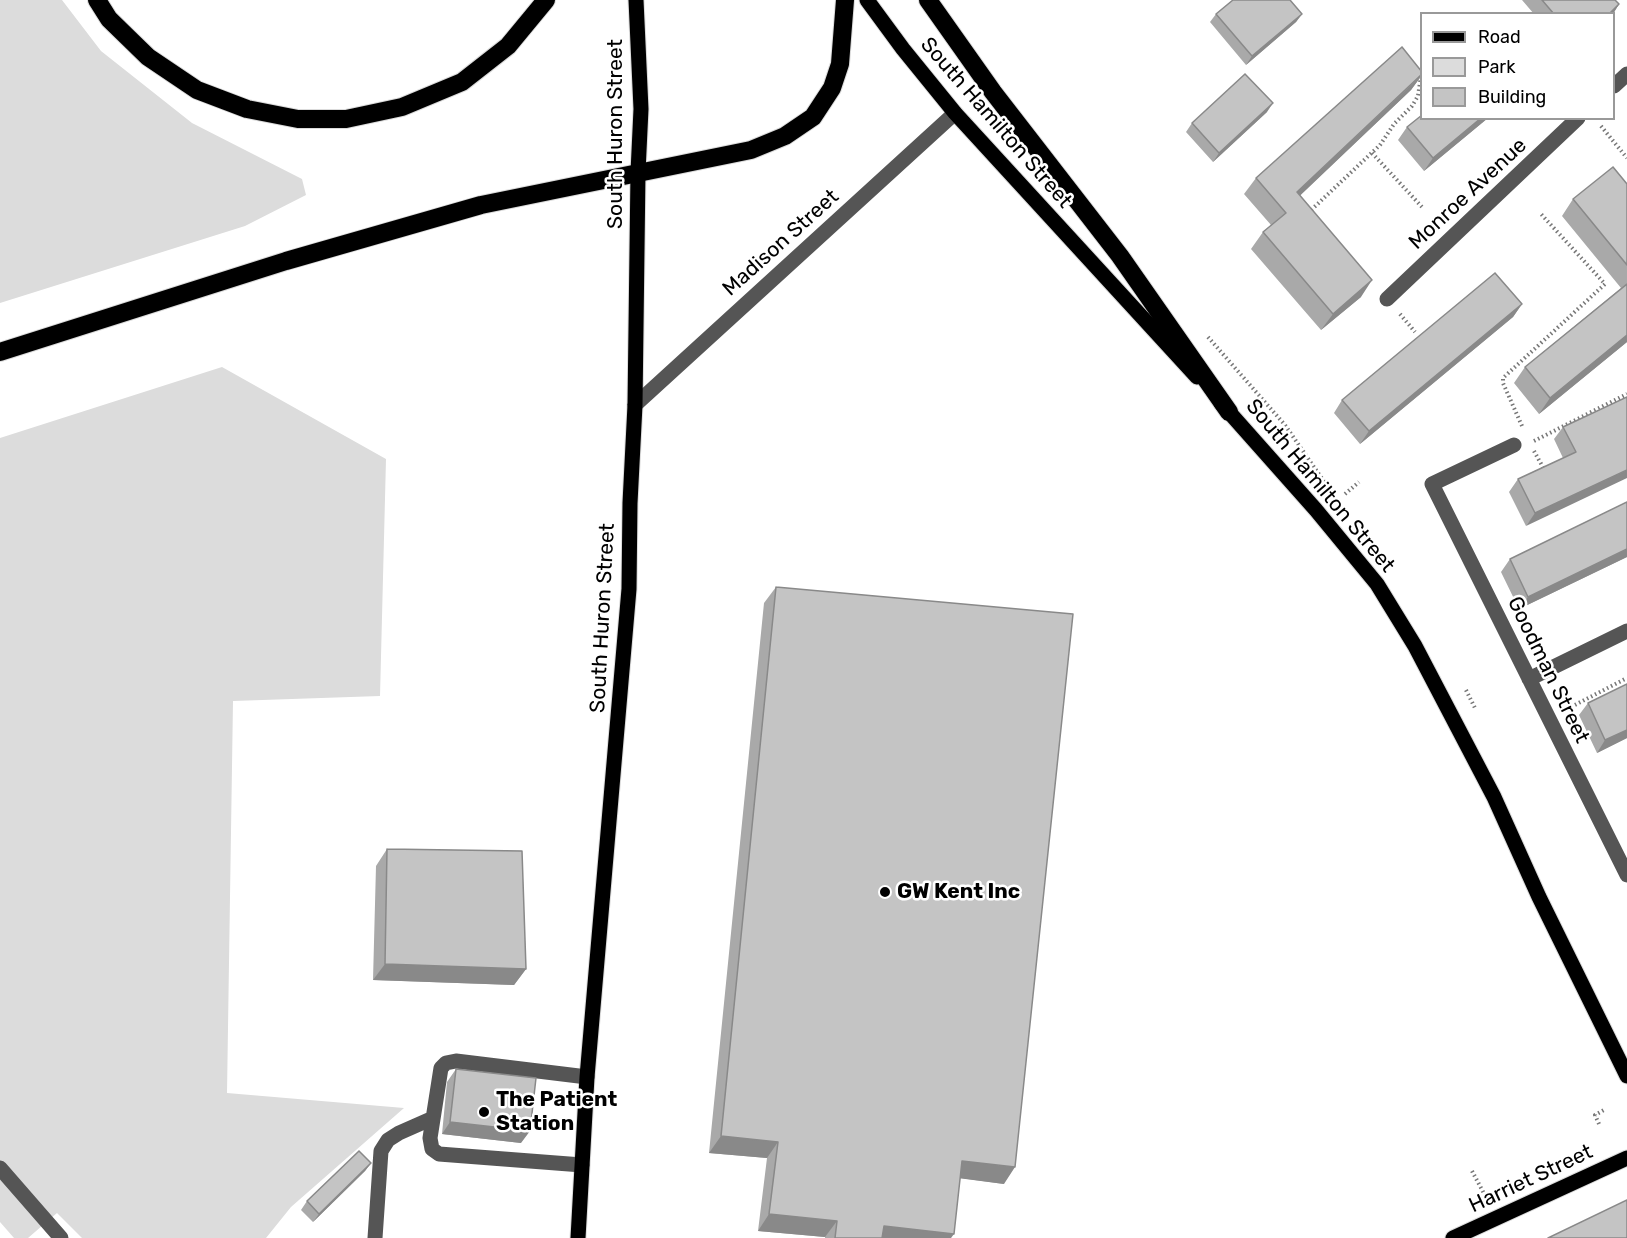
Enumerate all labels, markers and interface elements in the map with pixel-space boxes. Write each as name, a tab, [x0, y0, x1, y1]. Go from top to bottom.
legend	[1420, 12, 1615, 120]
text: Road	[1478, 26, 1521, 48]
street label: South Hamilton Street	[915, 32, 1077, 214]
street label: South Huron Street	[603, 39, 629, 229]
text: Park	[1478, 56, 1515, 78]
text: Building	[1478, 86, 1546, 108]
street label: Monroe Avenue	[1404, 133, 1532, 255]
street label: Madison Street	[718, 184, 844, 302]
street label: South Hamilton Street	[1240, 394, 1400, 578]
street label: South Huron Street	[585, 522, 621, 714]
street label: Goodman Street	[1502, 593, 1594, 747]
place label: GW Kent Inc	[897, 879, 1020, 905]
marker: GW Kent Inc	[878, 885, 892, 899]
place label: The Patient Station	[496, 1087, 617, 1137]
marker: The Patient Station	[477, 1105, 491, 1119]
street label: Harriet Street	[1465, 1139, 1597, 1219]

